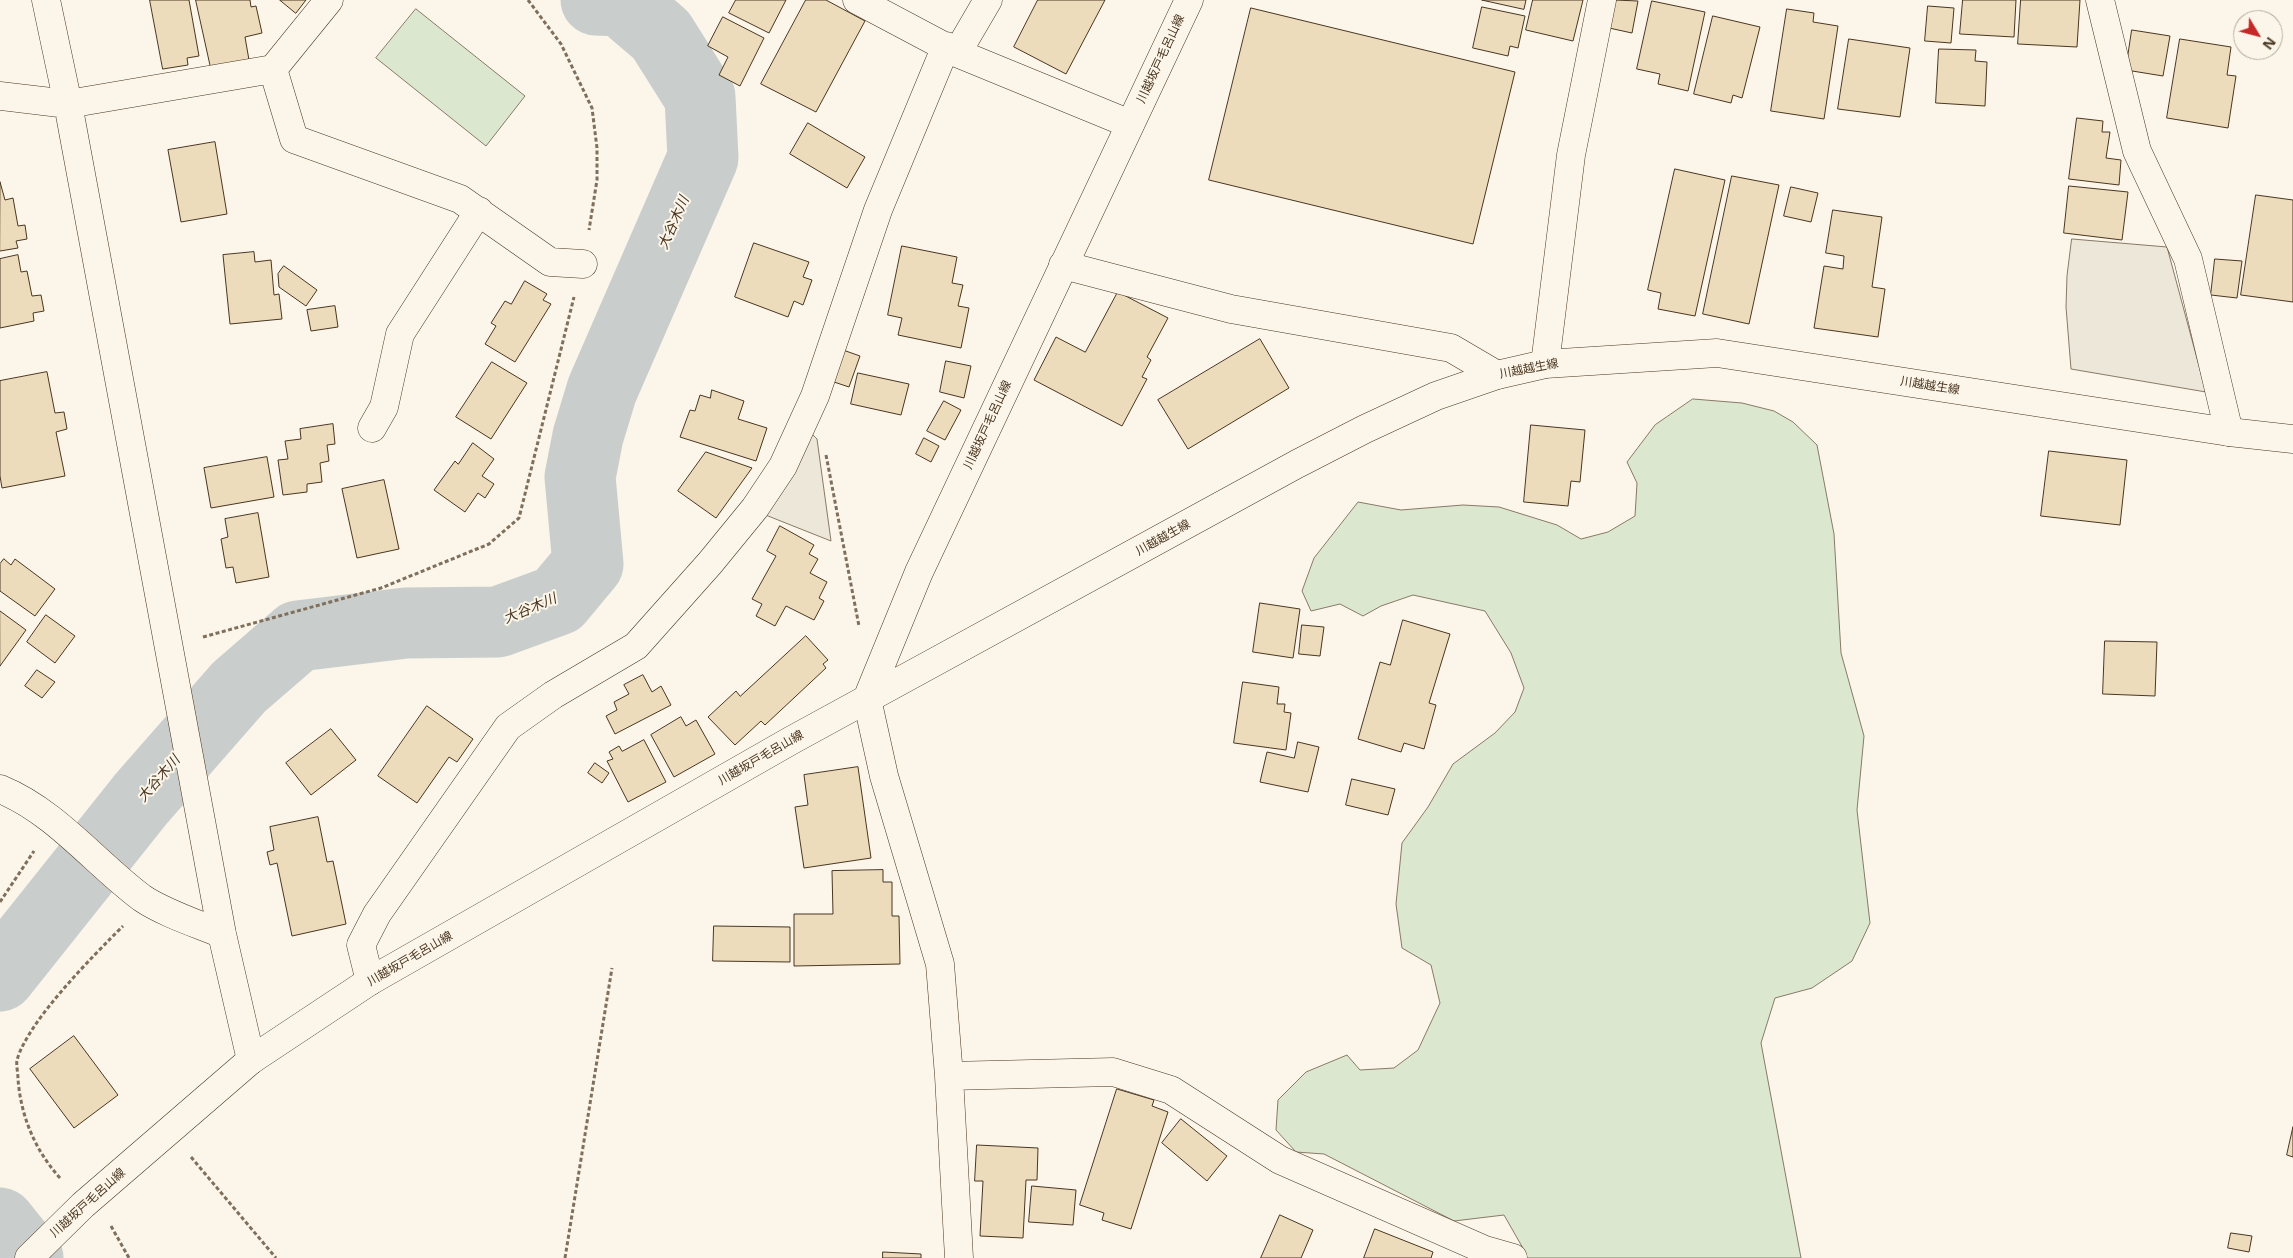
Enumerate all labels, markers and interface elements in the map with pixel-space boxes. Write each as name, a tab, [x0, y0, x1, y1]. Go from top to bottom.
north arrow	[2233, 10, 2283, 60]
street label: 川越坂戸毛呂山線	[1134, 12, 1188, 106]
text: N	[2259, 33, 2281, 54]
water label: 大谷木川	[655, 194, 693, 252]
street label: 川越越生線	[1498, 356, 1560, 382]
street label: 川越越生線	[1899, 374, 1961, 398]
street label: 川越坂戸毛呂山線	[961, 378, 1015, 472]
street label: 川越越生線	[1133, 517, 1193, 559]
water label: 大谷木川	[501, 590, 559, 628]
street label: 川越坂戸毛呂山線	[716, 728, 806, 788]
water label: 大谷木川	[134, 752, 184, 806]
street label: 川越坂戸毛呂山線	[365, 929, 455, 989]
street label: 川越坂戸毛呂山線	[48, 1166, 128, 1240]

